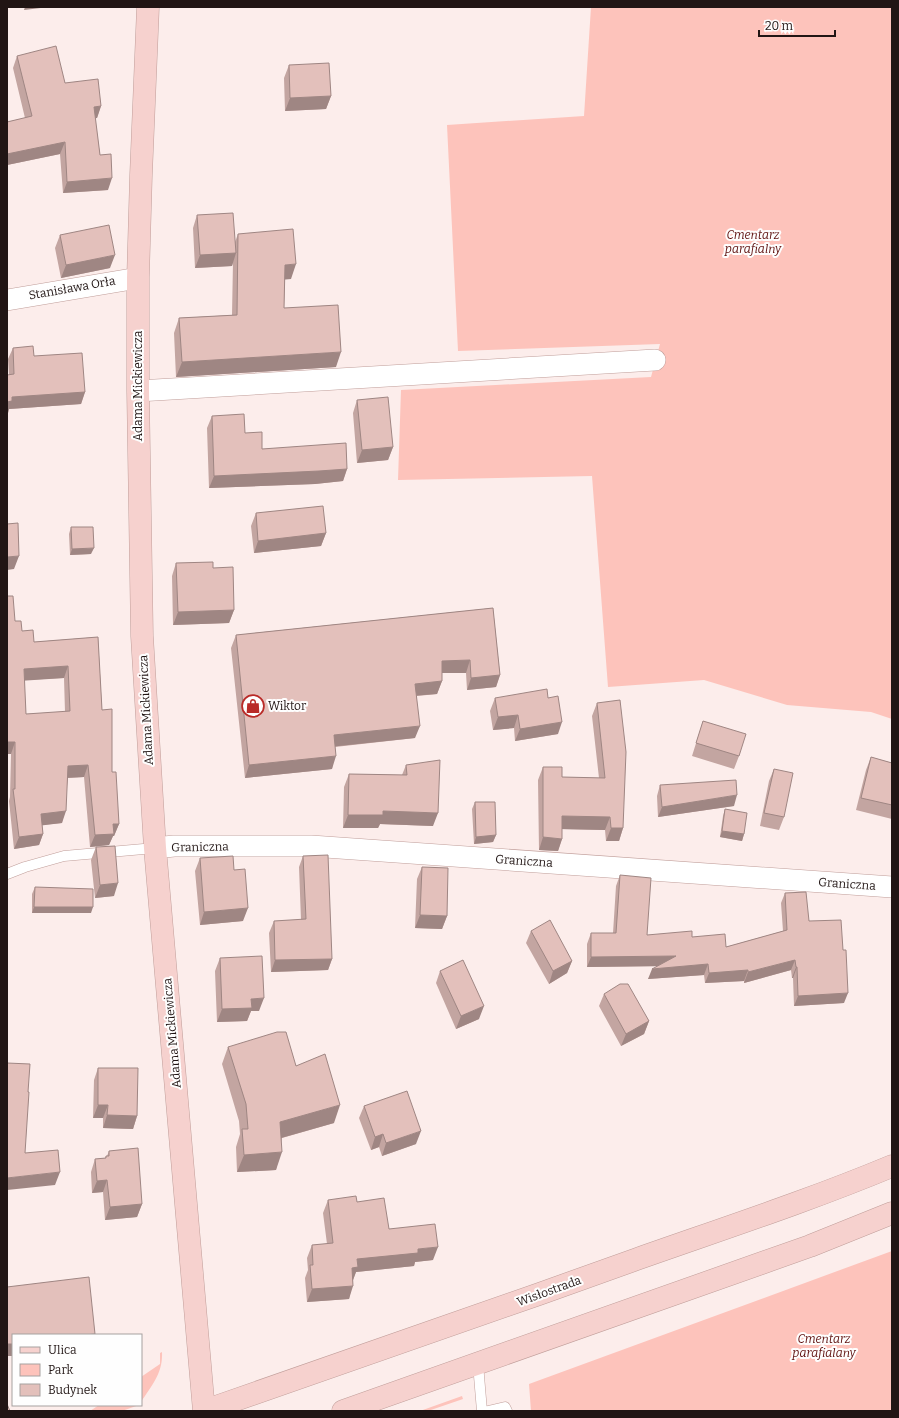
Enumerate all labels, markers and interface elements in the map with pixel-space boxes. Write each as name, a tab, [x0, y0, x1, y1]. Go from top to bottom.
scale bar	[759, 12, 835, 38]
text: 20 m	[765, 19, 794, 33]
park label: Cmentarz parafialny	[724, 228, 782, 256]
street label: Stanisława Orła	[27, 273, 117, 303]
street label: Adama Mickiewicza	[131, 330, 145, 441]
street label: Adama Mickiewicza	[136, 654, 156, 766]
shop icon: Wiktor	[240, 693, 266, 719]
place label: Wiktor	[268, 699, 307, 713]
street label: Graniczna	[171, 839, 229, 855]
street label: Graniczna	[495, 852, 554, 870]
street label: Graniczna	[818, 875, 877, 893]
street label: Adama Mickiewicza	[160, 977, 184, 1089]
street label: Wisłostrada	[515, 1273, 583, 1309]
park label: Cmentarz parafialany	[791, 1332, 857, 1360]
legend	[12, 1334, 142, 1406]
text: Ulica	[48, 1343, 77, 1357]
text: Park	[48, 1363, 74, 1377]
text: Budynek	[48, 1383, 97, 1397]

